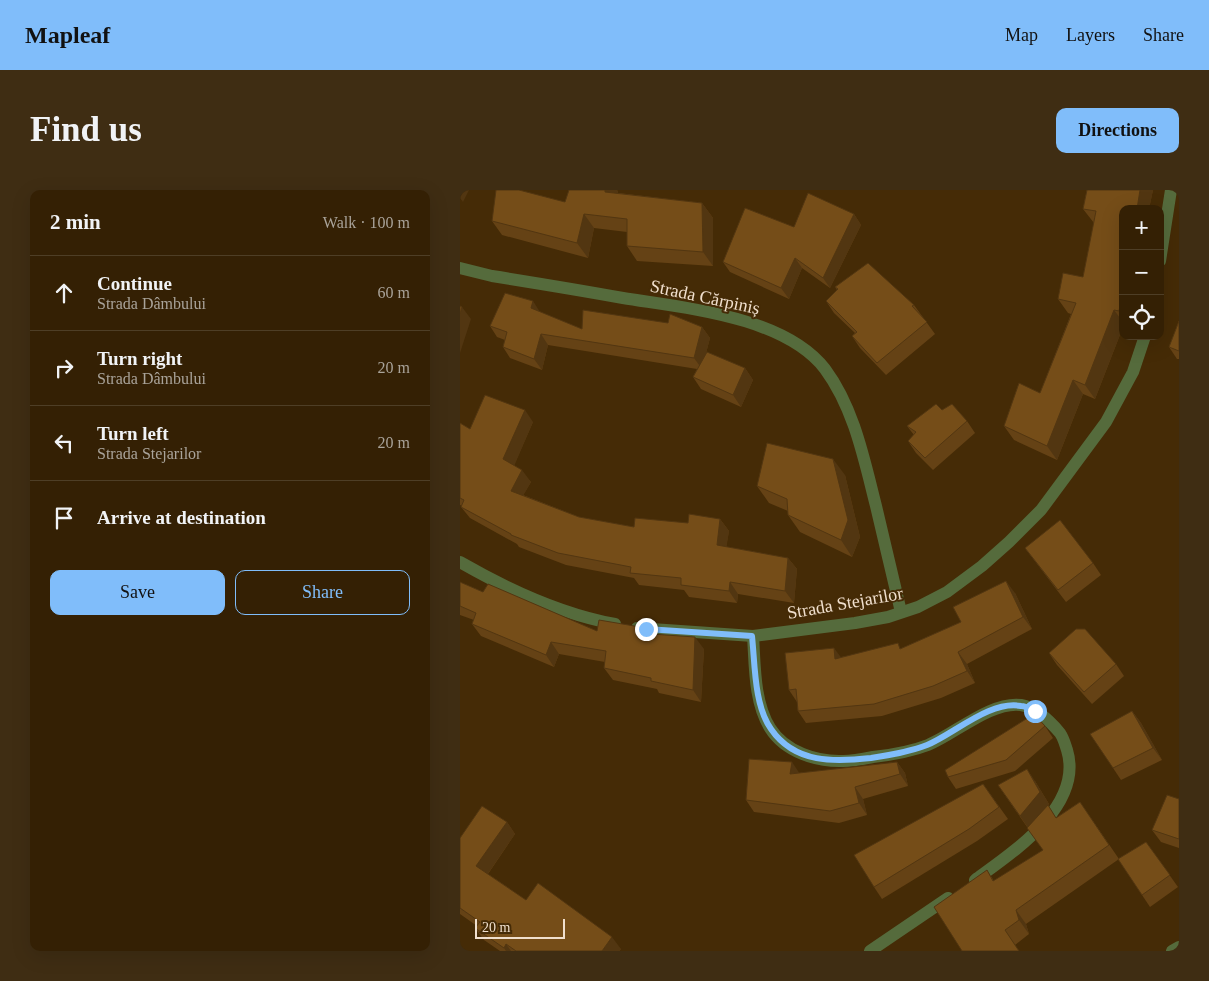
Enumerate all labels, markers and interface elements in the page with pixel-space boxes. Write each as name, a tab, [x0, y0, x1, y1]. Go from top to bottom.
text: Mapleaf	[25, 22, 110, 48]
text: Map	[1005, 25, 1038, 45]
text: Layers	[1066, 25, 1115, 45]
text: Share	[1143, 25, 1184, 45]
button: Directions	[1056, 108, 1179, 153]
text: Find us	[30, 110, 142, 149]
map controls	[1119, 205, 1164, 340]
button: +	[1119, 205, 1164, 250]
text: 2 min	[50, 210, 101, 234]
text: Walk · 100 m	[323, 214, 410, 231]
button: −	[1119, 250, 1164, 295]
text: Continue	[97, 273, 172, 294]
street label: Strada Cărpiniș	[648, 276, 762, 318]
icon: ahead	[50, 279, 78, 307]
text: 60 m	[378, 284, 410, 301]
text: Strada Dâmbului	[97, 295, 206, 312]
button: locate	[1119, 295, 1164, 340]
text: Turn right	[97, 348, 182, 369]
icon: right	[50, 354, 78, 382]
text: 20 m	[378, 359, 410, 376]
text: Strada Dâmbului	[97, 370, 206, 387]
text: Turn left	[97, 423, 169, 444]
icon: left	[50, 429, 78, 457]
text: 20 m	[378, 434, 410, 451]
text: Strada Stejarilor	[97, 445, 201, 462]
icon: arrive	[50, 504, 78, 532]
text: Arrive at destination	[97, 507, 266, 528]
button: Save	[50, 570, 225, 615]
button: Share	[235, 570, 410, 615]
street label: Strada Stejarilor	[785, 583, 905, 623]
route end	[635, 618, 658, 641]
route start	[1024, 700, 1047, 723]
scale bar	[475, 916, 565, 939]
text: 20 m	[482, 920, 510, 935]

